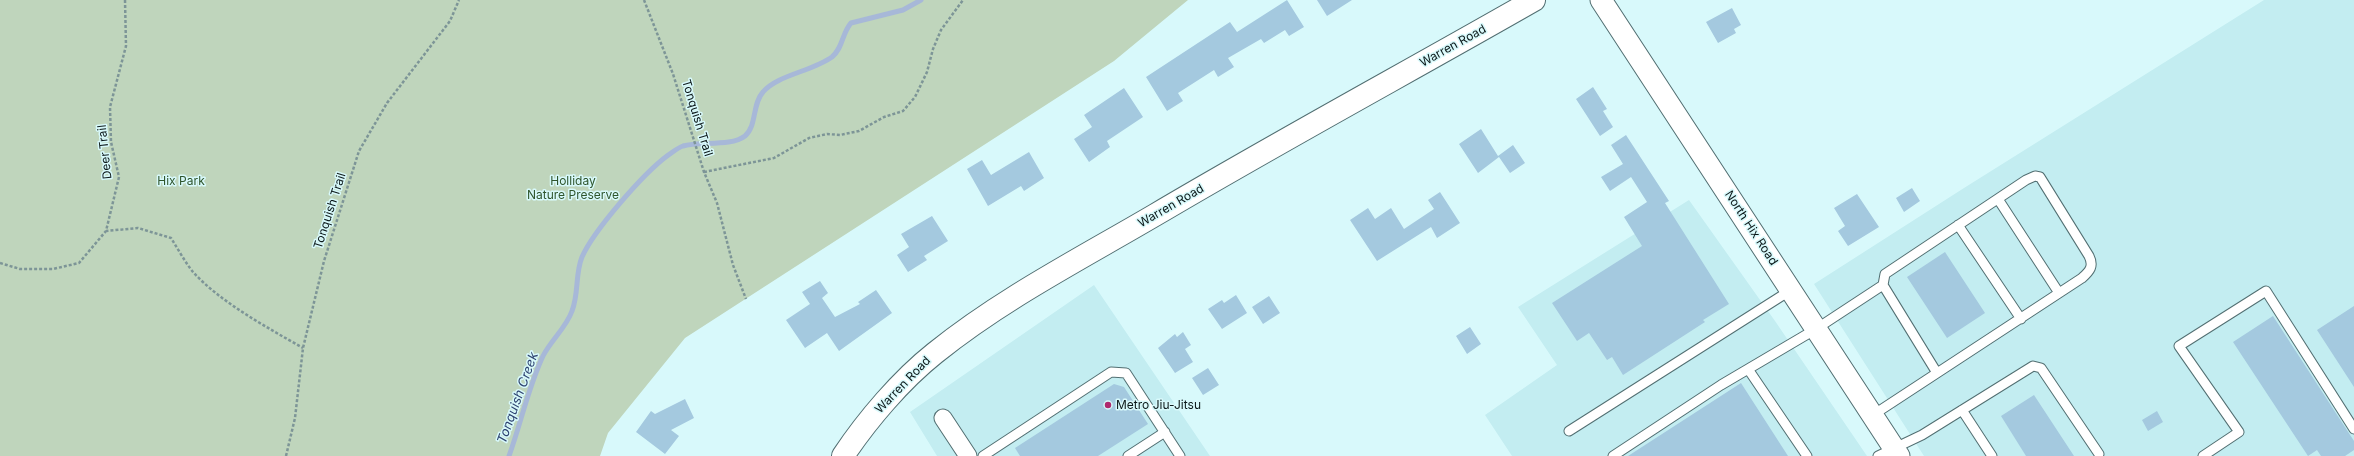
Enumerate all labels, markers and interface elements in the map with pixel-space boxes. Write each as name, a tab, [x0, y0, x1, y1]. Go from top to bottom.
street label: Warren Road	[1417, 22, 1489, 70]
street label: Tonquish Trail	[679, 78, 715, 158]
street label: Deer Trail	[95, 124, 115, 180]
street label: Tonquish Trail	[311, 171, 349, 251]
park label: Hix Park	[157, 174, 205, 188]
park label: Holliday Nature Preserve	[527, 174, 619, 202]
street label: Warren Road	[1136, 181, 1206, 231]
street label: North Hix Road	[1722, 188, 1780, 268]
water label: Tonquish Creek	[494, 350, 542, 446]
street label: Warren Road	[872, 354, 934, 416]
place label: Metro Jiu-Jitsu	[1116, 398, 1201, 412]
marker: Metro Jiu-Jitsu	[1103, 400, 1113, 410]

